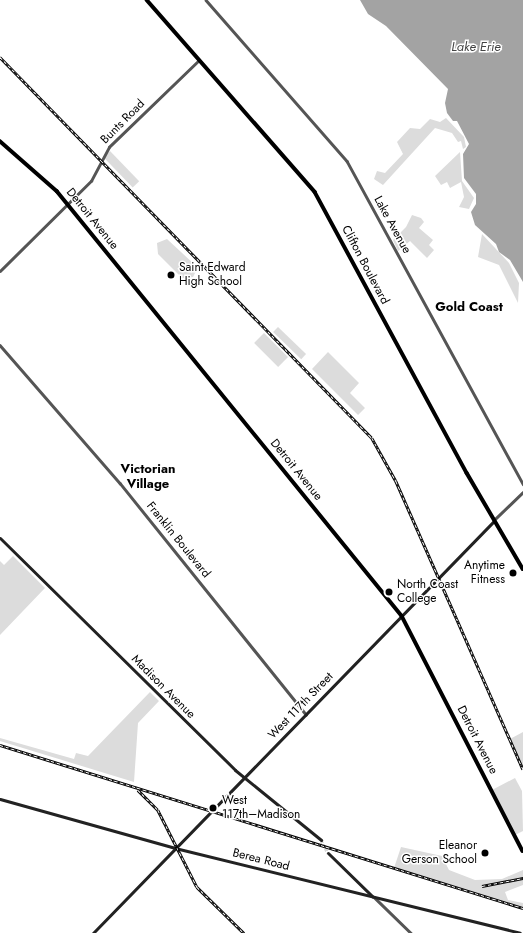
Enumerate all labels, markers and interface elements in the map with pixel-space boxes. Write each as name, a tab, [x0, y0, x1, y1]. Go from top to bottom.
water label: Lake Erie	[451, 39, 501, 55]
street label: Bunts Road	[98, 97, 148, 147]
street label: Detroit Avenue	[63, 185, 121, 253]
street label: Lake Avenue	[370, 194, 414, 256]
street label: Clifton Boulevard	[338, 223, 392, 307]
place label: Saint Edward High School	[179, 261, 246, 289]
marker: Saint Edward High School	[166, 270, 176, 280]
district label: Gold Coast	[435, 299, 503, 315]
street label: Detroit Avenue	[267, 436, 325, 504]
district label: Victorian Village	[121, 462, 175, 493]
street label: Franklin Boulevard	[143, 499, 213, 581]
place label: Anytime Fitness	[464, 559, 505, 587]
marker: Anytime Fitness	[508, 568, 518, 578]
place label: North Coast College	[397, 578, 458, 606]
marker: North Coast College	[384, 587, 394, 597]
street label: Madison Avenue	[128, 652, 198, 722]
street label: West 117th Street	[266, 670, 336, 742]
street label: Detroit Avenue	[454, 703, 500, 777]
place label: West 117th–Madison	[222, 794, 300, 822]
marker: West 117th–Madison	[207, 802, 219, 814]
place label: Eleanor Gerson School	[402, 839, 477, 867]
street label: Berea Road	[231, 846, 291, 874]
marker: Eleanor Gerson School	[480, 848, 490, 858]

